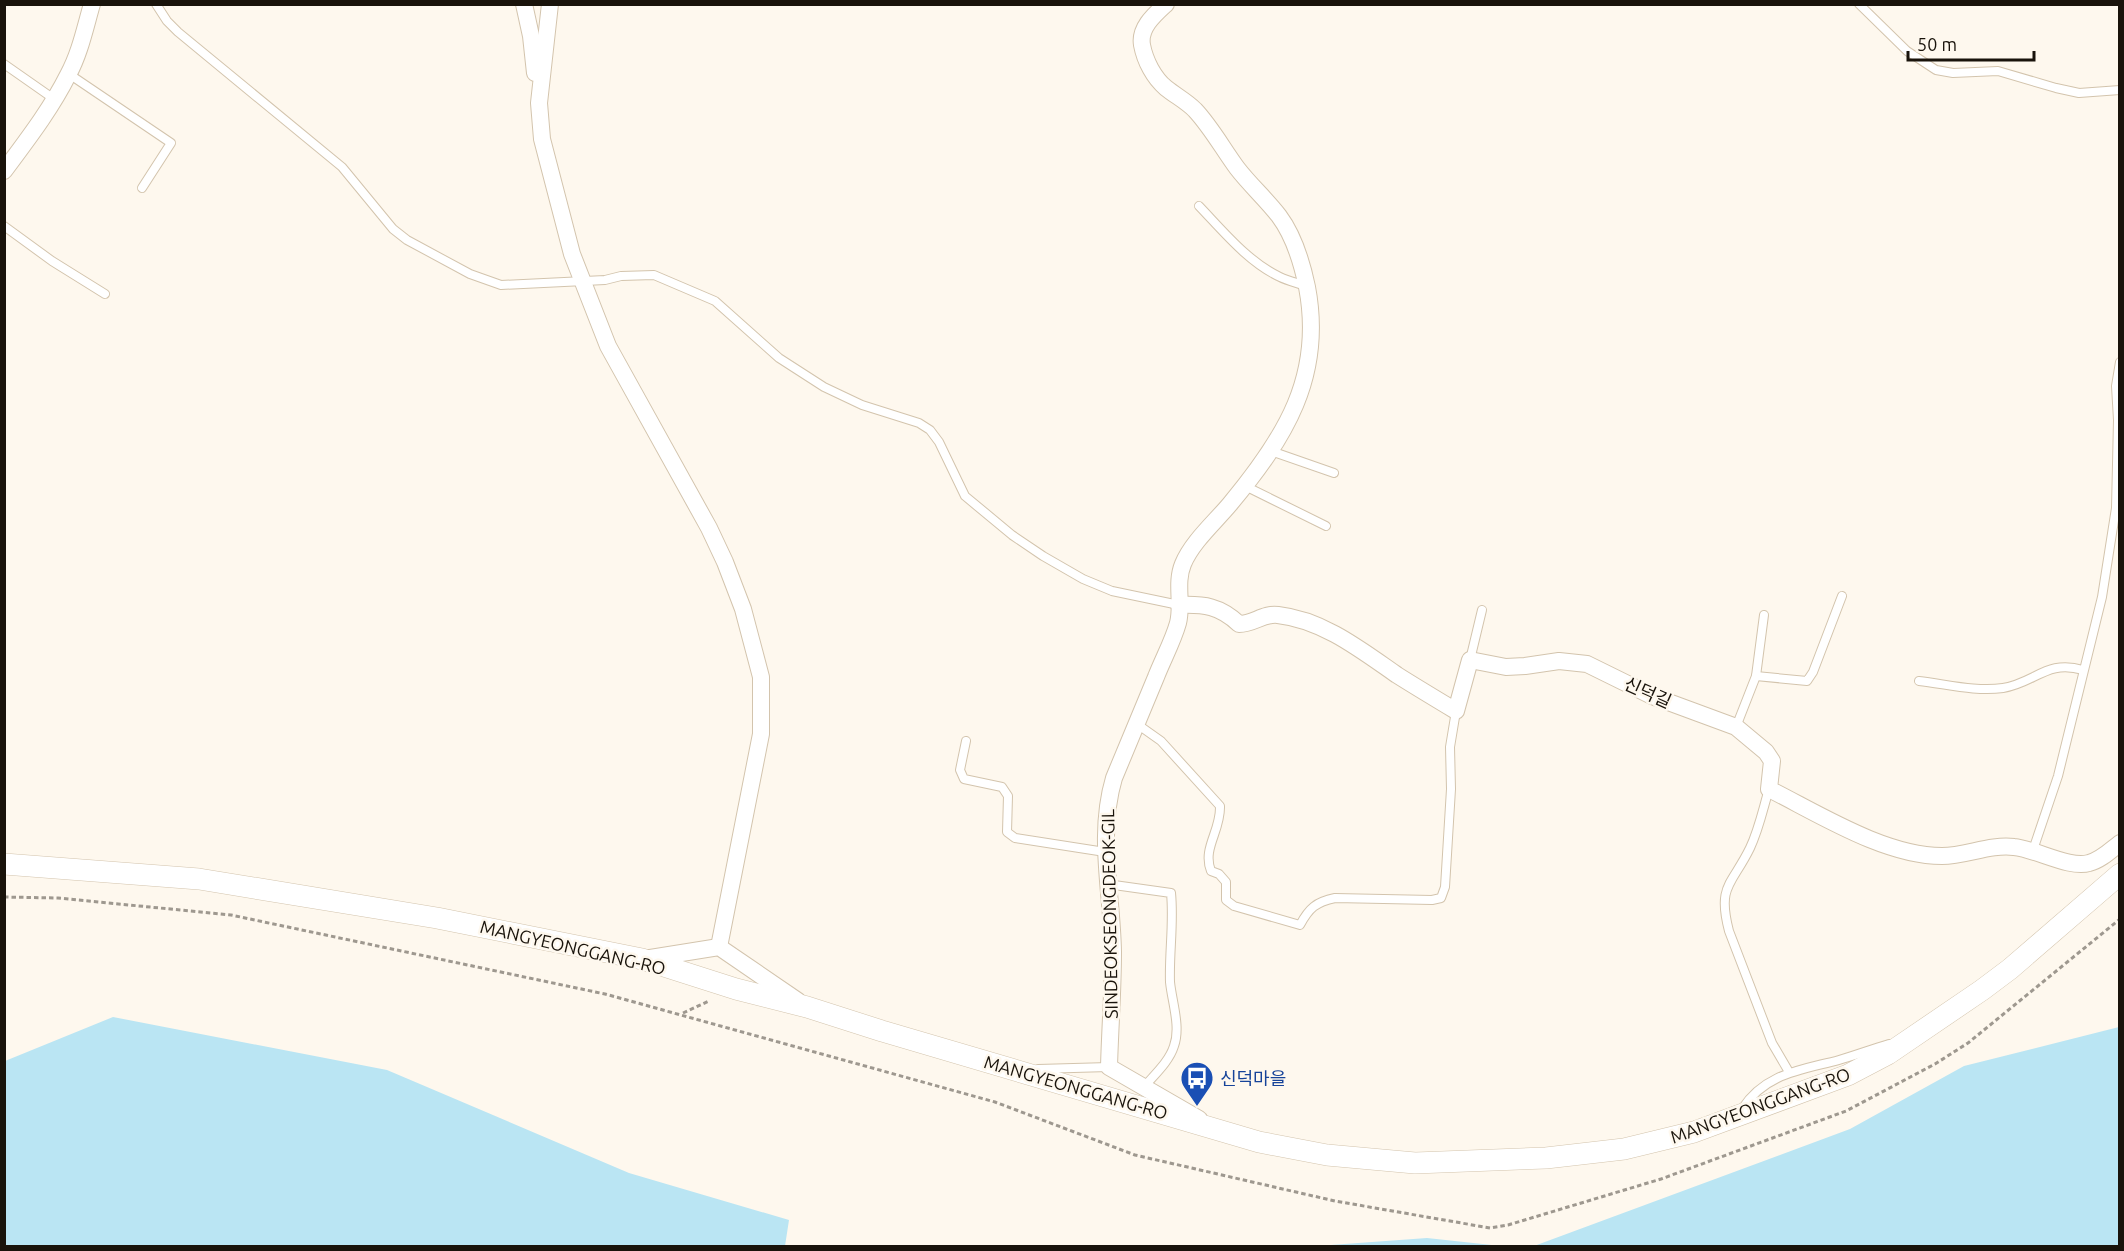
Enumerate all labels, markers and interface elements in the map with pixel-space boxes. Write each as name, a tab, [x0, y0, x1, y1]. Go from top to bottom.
scale bar	[1908, 24, 2034, 62]
text: 50 m	[1917, 34, 1957, 54]
street label: 신덕길	[1621, 673, 1675, 711]
street label: SINDEOKSEONGDEOK-GIL	[1097, 809, 1121, 1019]
street label: MANGYEONGGANG-RO	[478, 916, 668, 978]
street label: MANGYEONGGANG-RO	[982, 1051, 1170, 1123]
bus stop icon: 신덕마을	[1179, 1060, 1215, 1107]
street label: MANGYEONGGANG-RO	[1667, 1063, 1853, 1147]
place label: 신덕마을	[1220, 1068, 1286, 1088]

